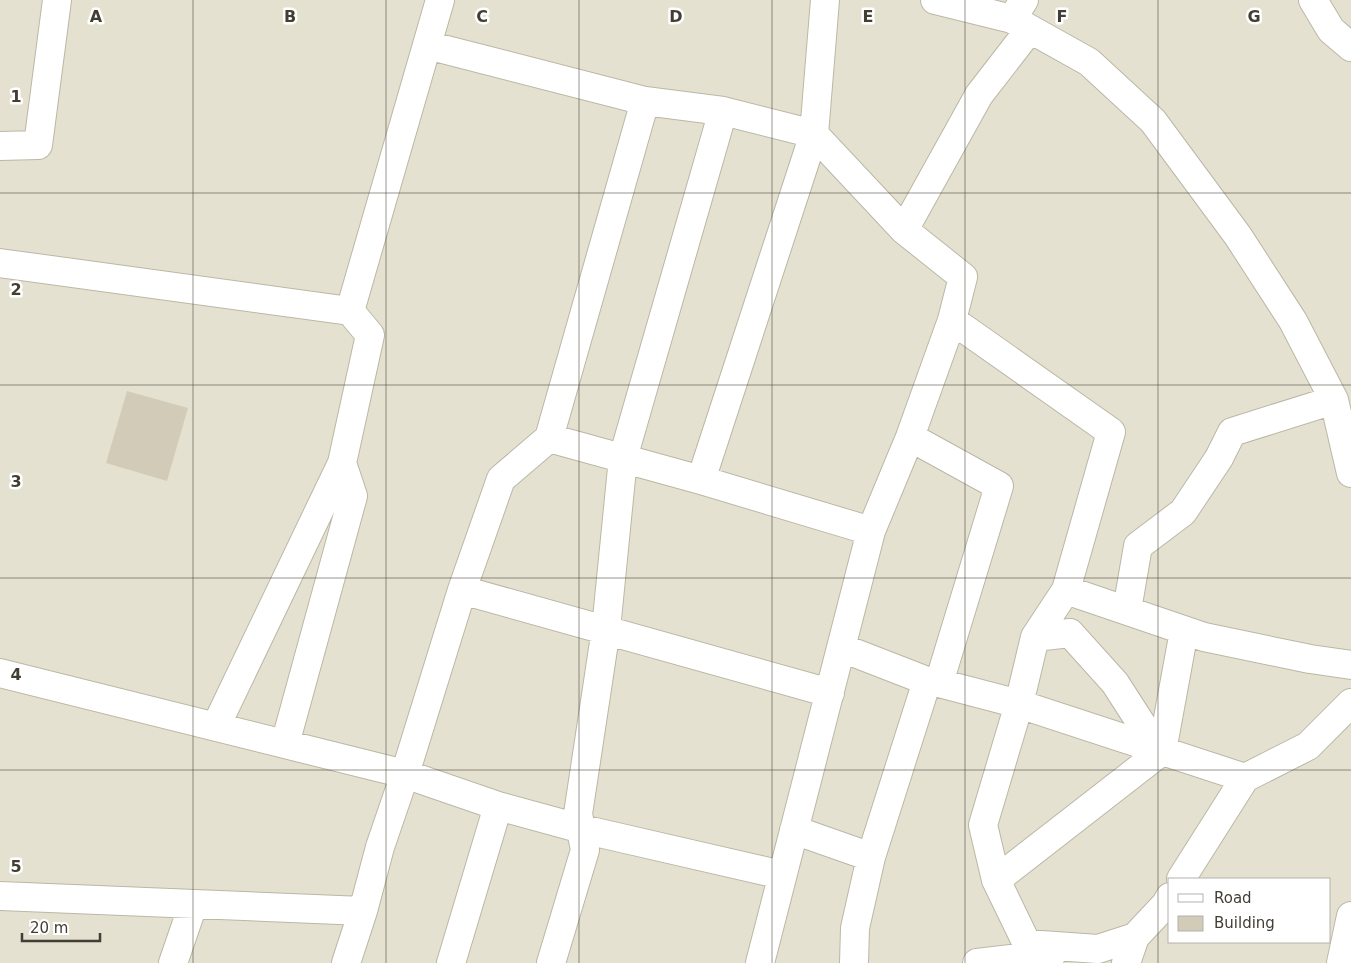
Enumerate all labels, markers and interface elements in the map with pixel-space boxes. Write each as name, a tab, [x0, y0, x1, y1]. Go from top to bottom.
text: A	[90, 7, 103, 26]
text: B	[284, 7, 296, 26]
text: C	[476, 7, 488, 26]
text: D	[669, 7, 683, 26]
text: E	[863, 7, 873, 26]
text: F	[1057, 7, 1067, 26]
text: G	[1247, 7, 1261, 26]
text: 1	[10, 87, 22, 106]
text: 2	[10, 280, 22, 299]
text: 3	[10, 472, 22, 491]
text: 4	[10, 665, 22, 684]
text: 5	[10, 857, 22, 876]
legend	[1168, 878, 1331, 943]
text: Road	[1214, 889, 1252, 907]
scale bar	[22, 910, 100, 942]
text: Building	[1214, 914, 1275, 932]
text: 20 m	[30, 919, 68, 937]

